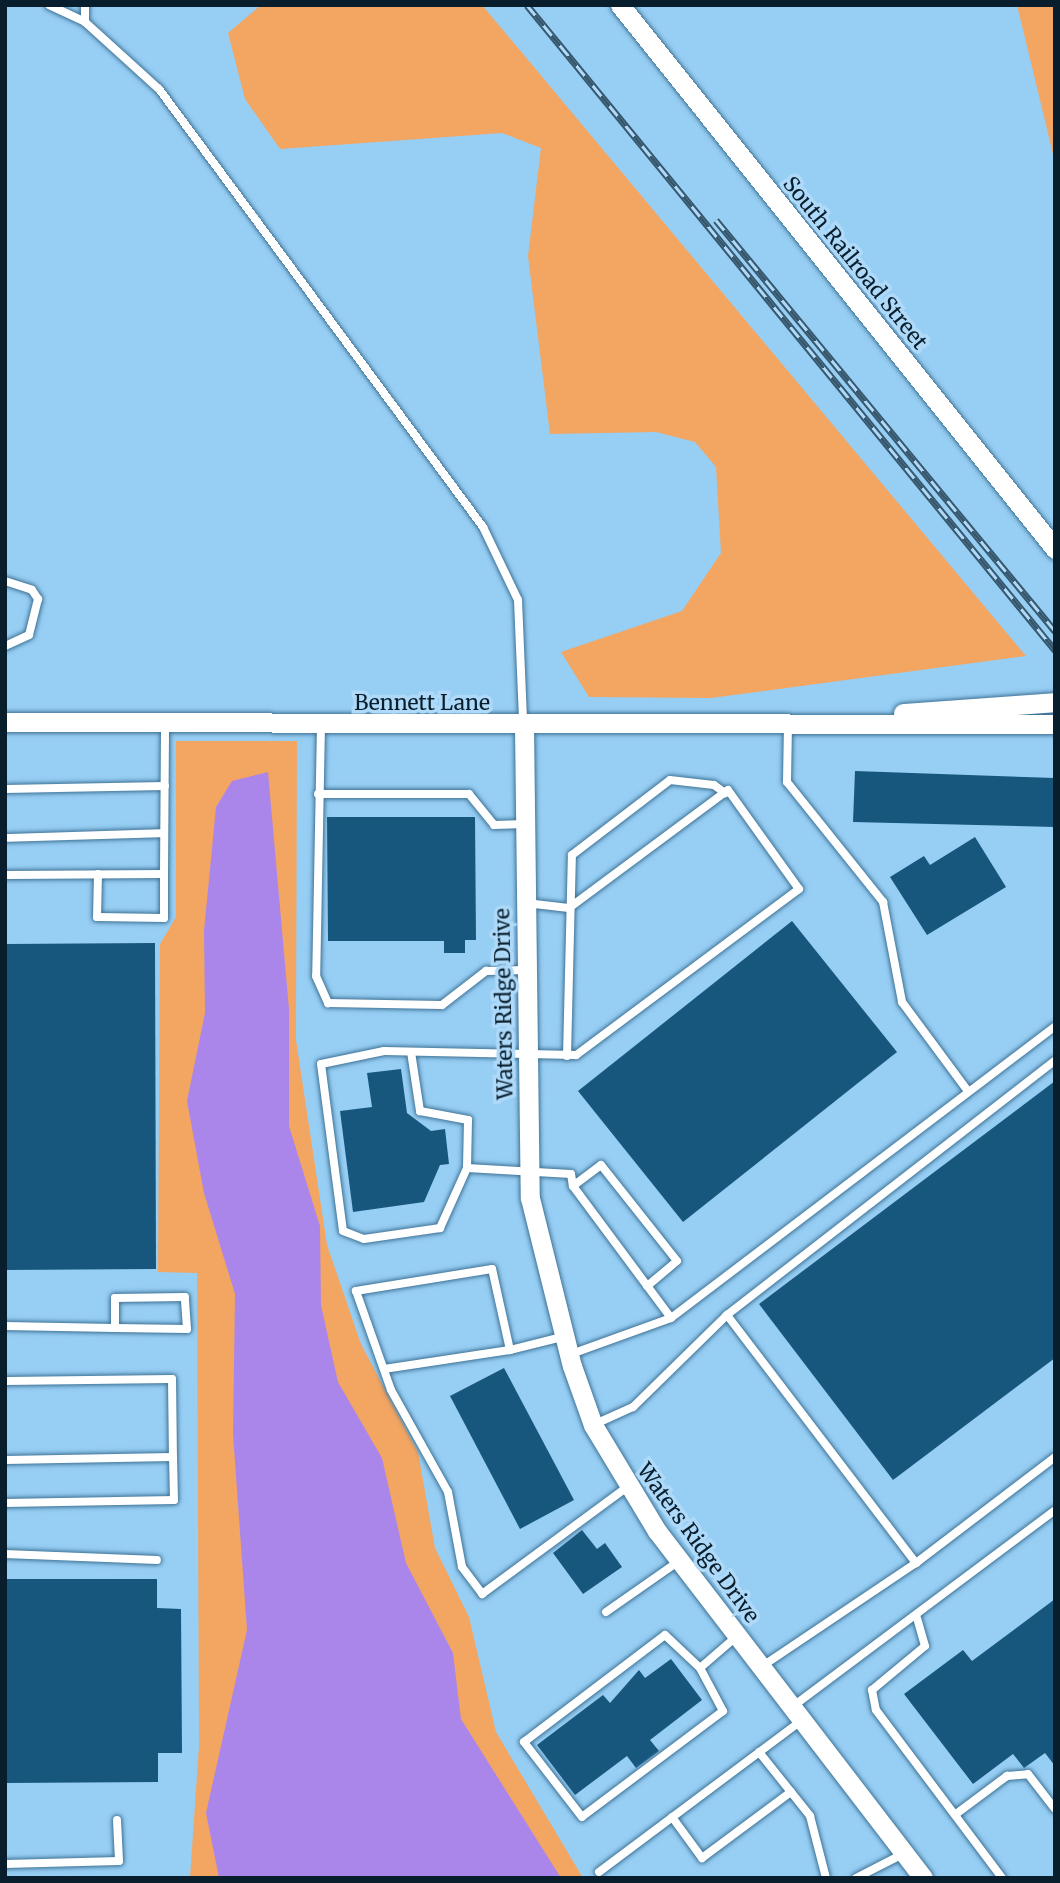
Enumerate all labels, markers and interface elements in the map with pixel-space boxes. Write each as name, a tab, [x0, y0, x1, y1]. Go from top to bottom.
street label: South Railroad Street	[778, 172, 932, 354]
street label: Bennett Lane	[354, 690, 490, 716]
street label: Waters Ridge Drive	[490, 908, 518, 1100]
street label: Waters Ridge Drive	[632, 1458, 764, 1628]

